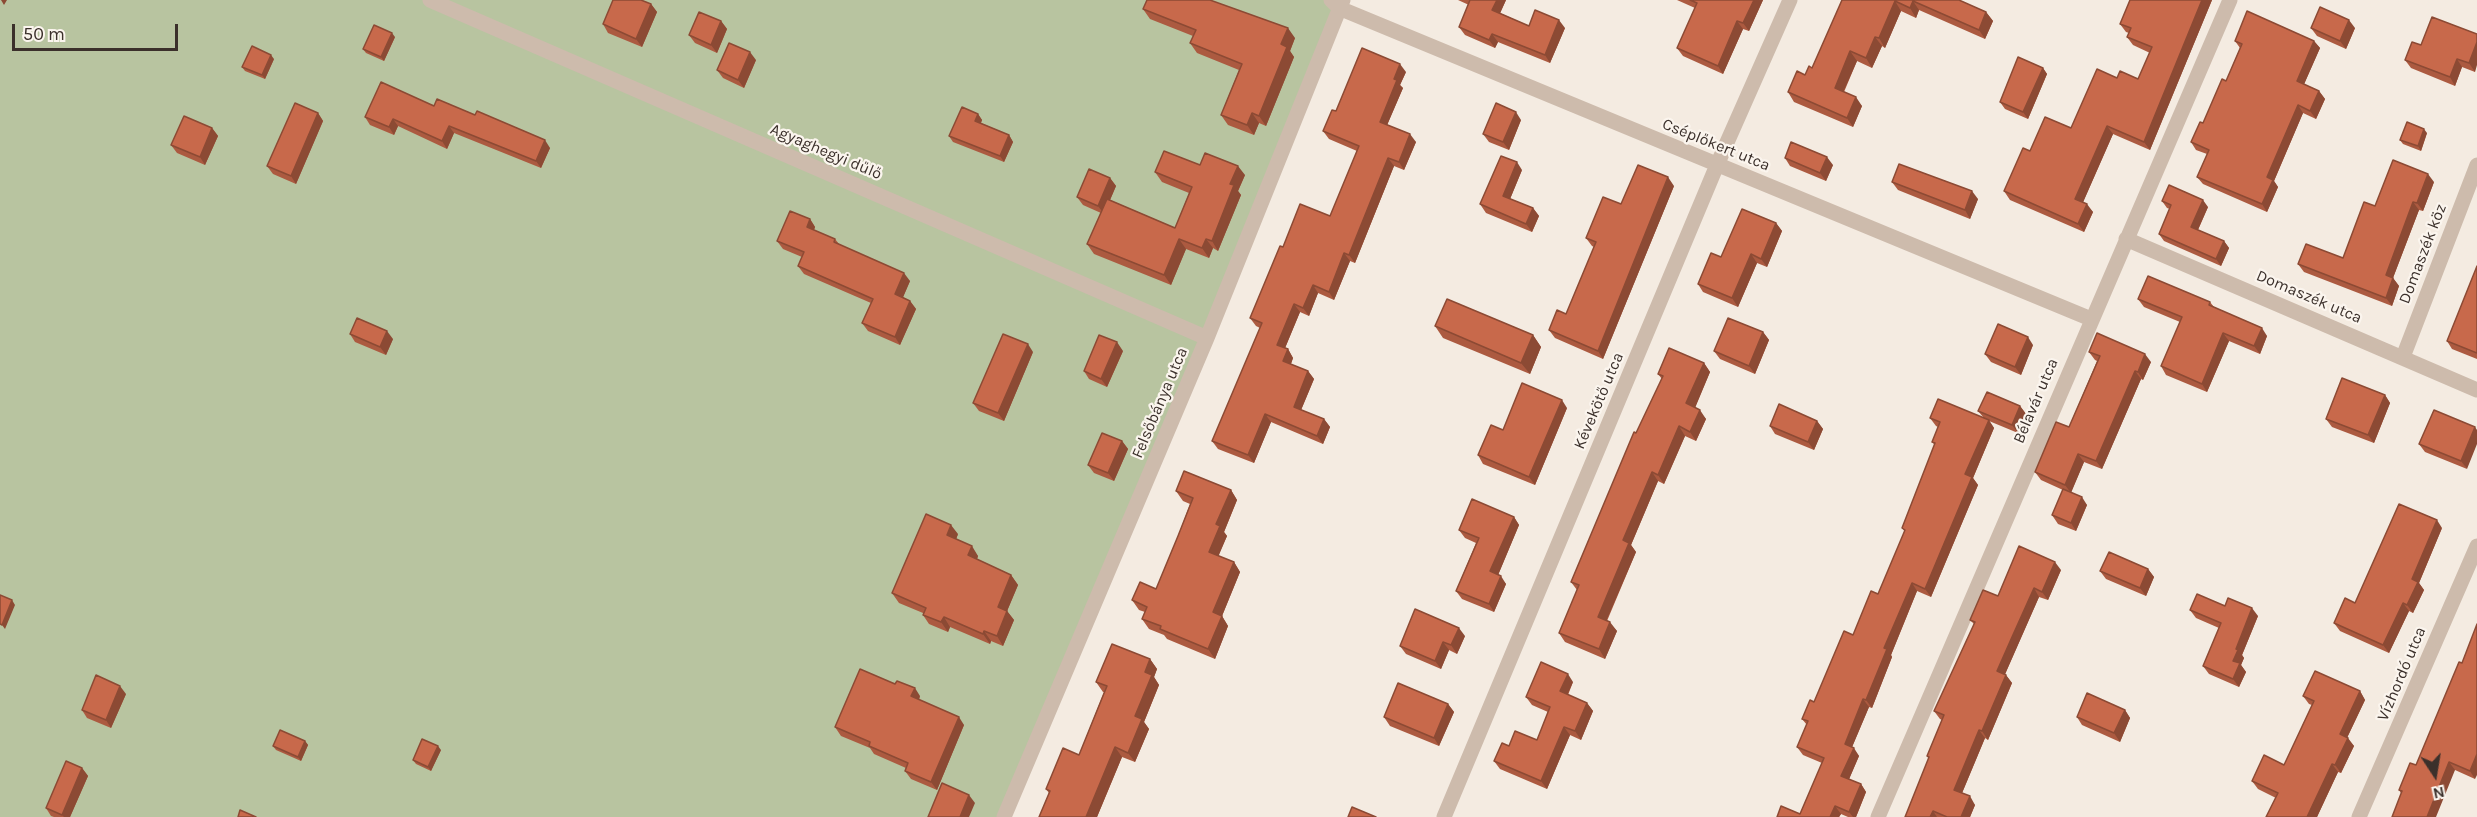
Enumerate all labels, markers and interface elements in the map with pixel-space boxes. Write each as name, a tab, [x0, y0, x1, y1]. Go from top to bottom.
scale bar	[15, 12, 182, 50]
text: 50 m	[23, 23, 65, 45]
street label: Cséplőkert utca	[1659, 115, 1773, 175]
street label: Agyaghegyi dűlő	[767, 120, 885, 184]
street label: Domaszék köz	[2395, 201, 2451, 307]
street label: Domaszék utca	[2253, 266, 2365, 328]
street label: Felsőbánya utca	[1128, 345, 1192, 461]
street label: Kévekötő utca	[1570, 350, 1628, 452]
street label: Bélavár utca	[2009, 356, 2063, 446]
street label: Vízhordó utca	[2374, 624, 2430, 724]
north arrow	[2405, 745, 2465, 805]
text: N	[2431, 783, 2446, 804]

